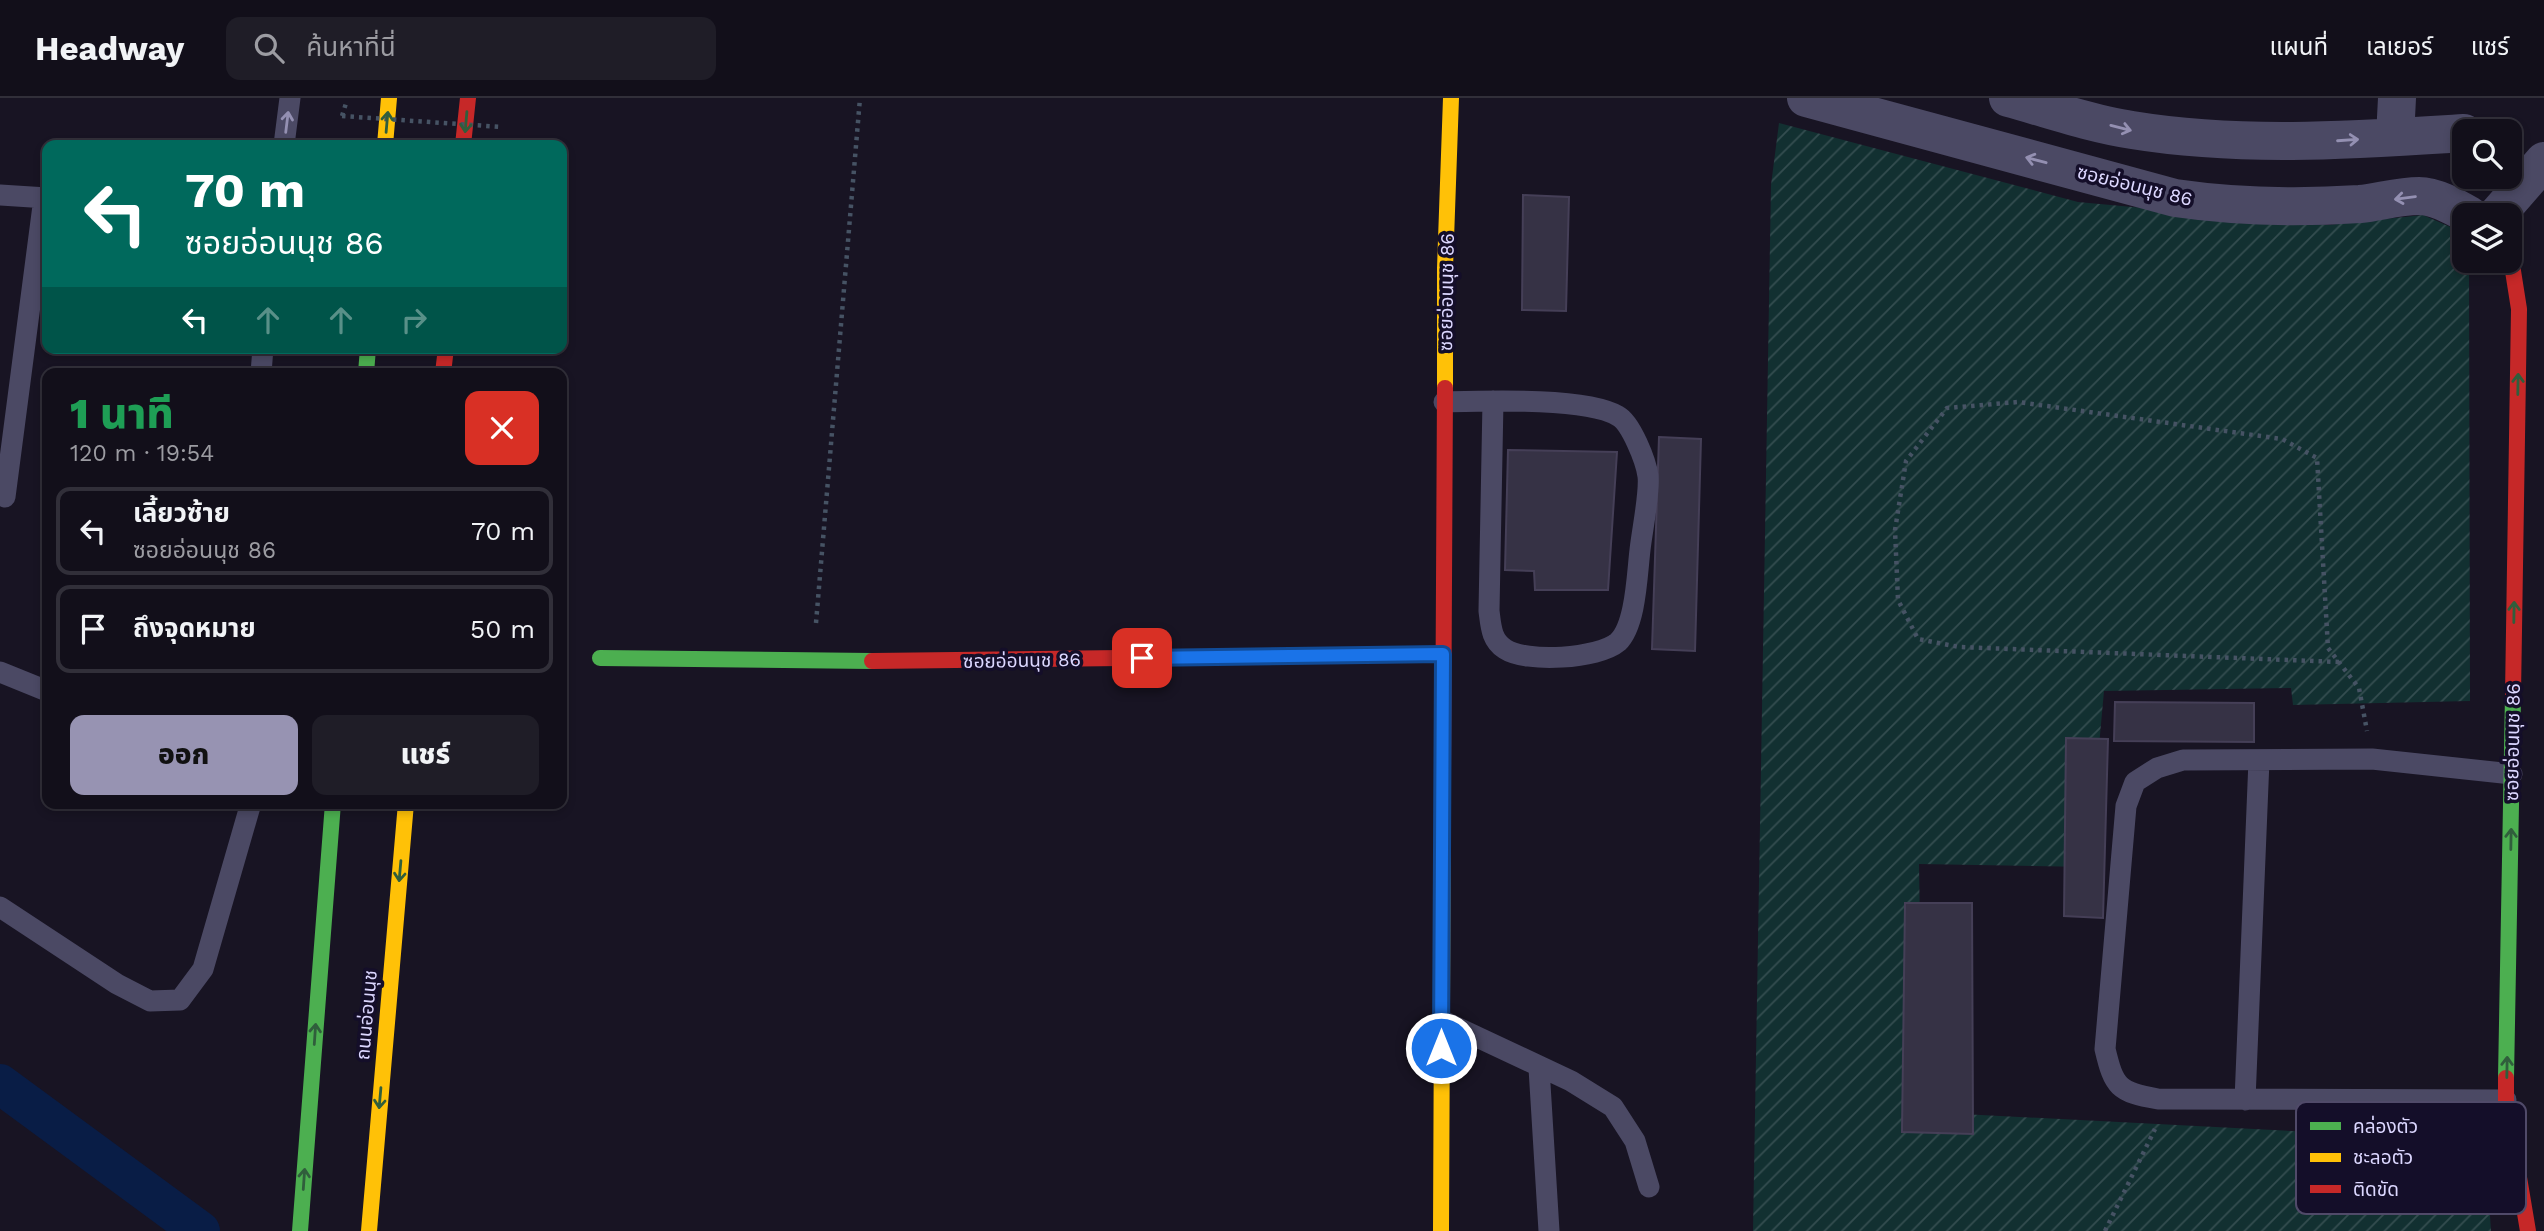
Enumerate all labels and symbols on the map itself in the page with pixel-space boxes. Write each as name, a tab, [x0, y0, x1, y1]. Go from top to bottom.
one-way arrow	[459, 110, 472, 132]
one-way arrow	[280, 111, 293, 133]
one-way arrow	[381, 111, 394, 133]
one-way arrow	[2110, 122, 2132, 135]
one-way arrow	[2336, 134, 2359, 147]
one-way arrow	[2026, 153, 2048, 166]
street label: ซอยอ่อนนุช 86	[2075, 160, 2195, 211]
one-way arrow	[2394, 191, 2417, 204]
street label: ซอยอ่อนนุช 86	[1434, 233, 1459, 351]
one-way arrow	[2511, 373, 2525, 396]
one-way arrow	[2507, 600, 2521, 623]
pin	[1112, 628, 1172, 688]
street label: ซอยอ่อนนุช 86	[963, 648, 1081, 673]
street label: ซอยอ่อนนุช 86	[2500, 683, 2525, 801]
one-way arrow	[2504, 828, 2517, 851]
one-way arrow	[393, 859, 406, 882]
street label: ถนนอ่อนนุช	[351, 969, 382, 1061]
position arrow	[1404, 1011, 1478, 1085]
one-way arrow	[309, 1024, 322, 1046]
one-way arrow	[2500, 1055, 2514, 1078]
one-way arrow	[373, 1086, 386, 1109]
legend	[2296, 1102, 2526, 1214]
text: คล่องตัว	[2353, 1115, 2418, 1138]
text: ชะลอตัว	[2353, 1146, 2413, 1169]
one-way arrow	[298, 1168, 311, 1191]
text: ติดขัด	[2353, 1178, 2399, 1201]

